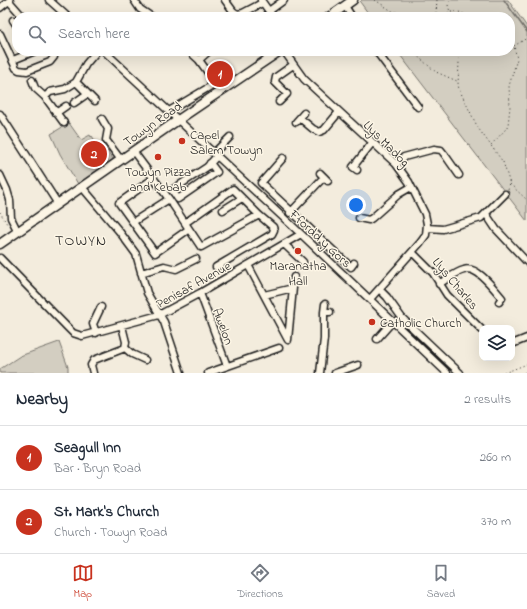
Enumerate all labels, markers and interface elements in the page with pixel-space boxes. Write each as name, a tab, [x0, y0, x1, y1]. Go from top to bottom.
search box	[12, 12, 515, 56]
icon: search	[26, 23, 48, 45]
text: Search here	[58, 23, 130, 45]
pin: 1	[207, 59, 233, 89]
street label: Towyn Road	[120, 97, 187, 152]
street label: Llys Madog	[358, 117, 414, 172]
place label: Capel Salem Towyn	[190, 126, 263, 161]
marker: Capel Salem Towyn	[177, 136, 187, 146]
pin: 2	[81, 139, 107, 169]
marker: Towyn Pizza and Kebab	[153, 152, 163, 162]
place label: Towyn Pizza and Kebab	[125, 163, 191, 197]
your location	[346, 195, 366, 215]
street label: Ffordd y Gors	[283, 205, 355, 274]
district label: TOWYN	[55, 230, 107, 252]
marker: Maranatha Hall	[293, 246, 303, 256]
street label: Llys Charles	[427, 254, 483, 315]
street label: Penisaf Avenue	[153, 257, 235, 314]
place label: Maranatha Hall	[270, 257, 326, 291]
street label: Awelon	[207, 306, 238, 347]
place label: Catholic Church	[380, 314, 461, 333]
marker: Catholic Church	[367, 317, 377, 327]
map controls	[479, 325, 515, 361]
button: layers	[479, 325, 515, 361]
text: Nearby	[16, 387, 68, 412]
text: 2 results	[464, 390, 511, 409]
text: Seagull Inn	[54, 437, 121, 459]
text: 1	[27, 448, 31, 467]
text: 260 m	[480, 448, 511, 467]
text: Bar · Bryn Road	[54, 459, 141, 478]
text: St. Mark's Church	[54, 501, 159, 523]
text: 2	[26, 512, 32, 531]
text: 370 m	[481, 512, 511, 531]
text: Church · Towyn Road	[54, 523, 167, 542]
tab: Map	[72, 562, 94, 602]
tab: Directions	[237, 562, 283, 602]
tab: Saved	[427, 562, 455, 602]

